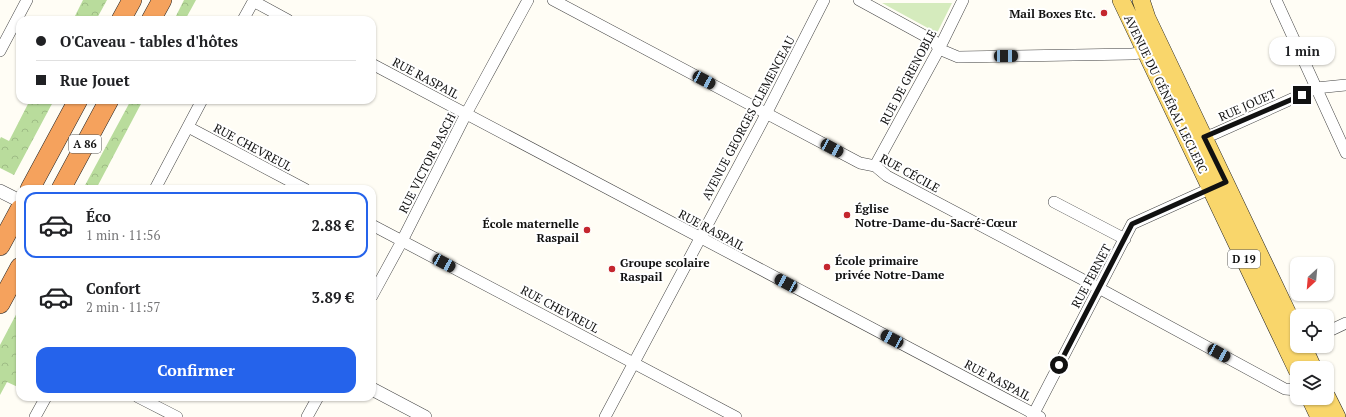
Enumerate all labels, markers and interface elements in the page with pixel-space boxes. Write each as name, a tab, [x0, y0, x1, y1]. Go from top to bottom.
place label: Mail Boxes Etc.	[1009, 6, 1096, 21]
marker: Mail Boxes Etc.	[1099, 8, 1109, 18]
street label: AVENUE DU GÉNÉRAL LECLERC	[1121, 12, 1211, 176]
street label: RUE DE GRENOBLE	[877, 27, 939, 127]
text: O'Caveau - tables d'hôtes	[60, 31, 238, 51]
street label: AVENUE GEORGES CLEMENCEAU	[698, 34, 798, 202]
callout: 1 min	[1269, 37, 1335, 65]
text: 1 min	[1284, 42, 1320, 60]
car	[994, 50, 1018, 62]
street label: RUE RASPAIL	[390, 54, 462, 102]
car	[691, 69, 717, 91]
text: Rue Jouet	[60, 70, 130, 90]
street label: RUE JOUET	[1216, 86, 1278, 124]
route end	[1293, 86, 1311, 104]
street label: RUE VICTOR BASCH	[395, 110, 459, 215]
street label: RUE CHEVREUL	[211, 120, 295, 174]
road number: A 86	[69, 135, 101, 153]
car	[819, 137, 845, 159]
street label: RUE CÉCILE	[878, 150, 942, 196]
place label: Église Notre-Dame-du-Sacré-Cœur	[855, 201, 1018, 230]
text: Éco	[86, 206, 111, 226]
street label: RUE RASPAIL	[676, 206, 748, 254]
icon: car	[38, 207, 74, 243]
marker: Église Notre-Dame-du-Sacré-Cœur	[842, 210, 852, 220]
text: 2.88 €	[312, 215, 354, 235]
place label: École maternelle Raspail	[483, 216, 580, 245]
marker: École maternelle Raspail	[582, 225, 592, 235]
text: 1 min · 11:56	[86, 226, 160, 244]
street label: RUE FERNET	[1068, 241, 1114, 310]
road number: D 19	[1228, 250, 1260, 268]
car	[431, 252, 457, 274]
place label: École primaire privée Notre-Dame	[835, 253, 945, 282]
place label: Groupe scolaire Raspail	[620, 255, 710, 284]
north arrow	[1290, 257, 1334, 301]
map controls	[1290, 257, 1334, 405]
marker: École primaire privée Notre-Dame	[822, 262, 832, 272]
marker: Groupe scolaire Raspail	[607, 264, 617, 274]
car	[773, 272, 799, 294]
text: Confort	[86, 278, 141, 298]
icon: car	[38, 279, 74, 315]
street label: RUE CHEVREUL	[518, 282, 602, 336]
text: 3.89 €	[312, 287, 354, 307]
text: 2 min · 11:57	[86, 298, 160, 316]
button: locate	[1290, 309, 1334, 353]
car	[879, 328, 905, 350]
car	[1206, 342, 1232, 364]
button: Confirmer	[36, 347, 356, 393]
street label: RUE RASPAIL	[962, 356, 1034, 404]
route start	[1050, 356, 1068, 374]
button: layers	[1290, 361, 1334, 405]

